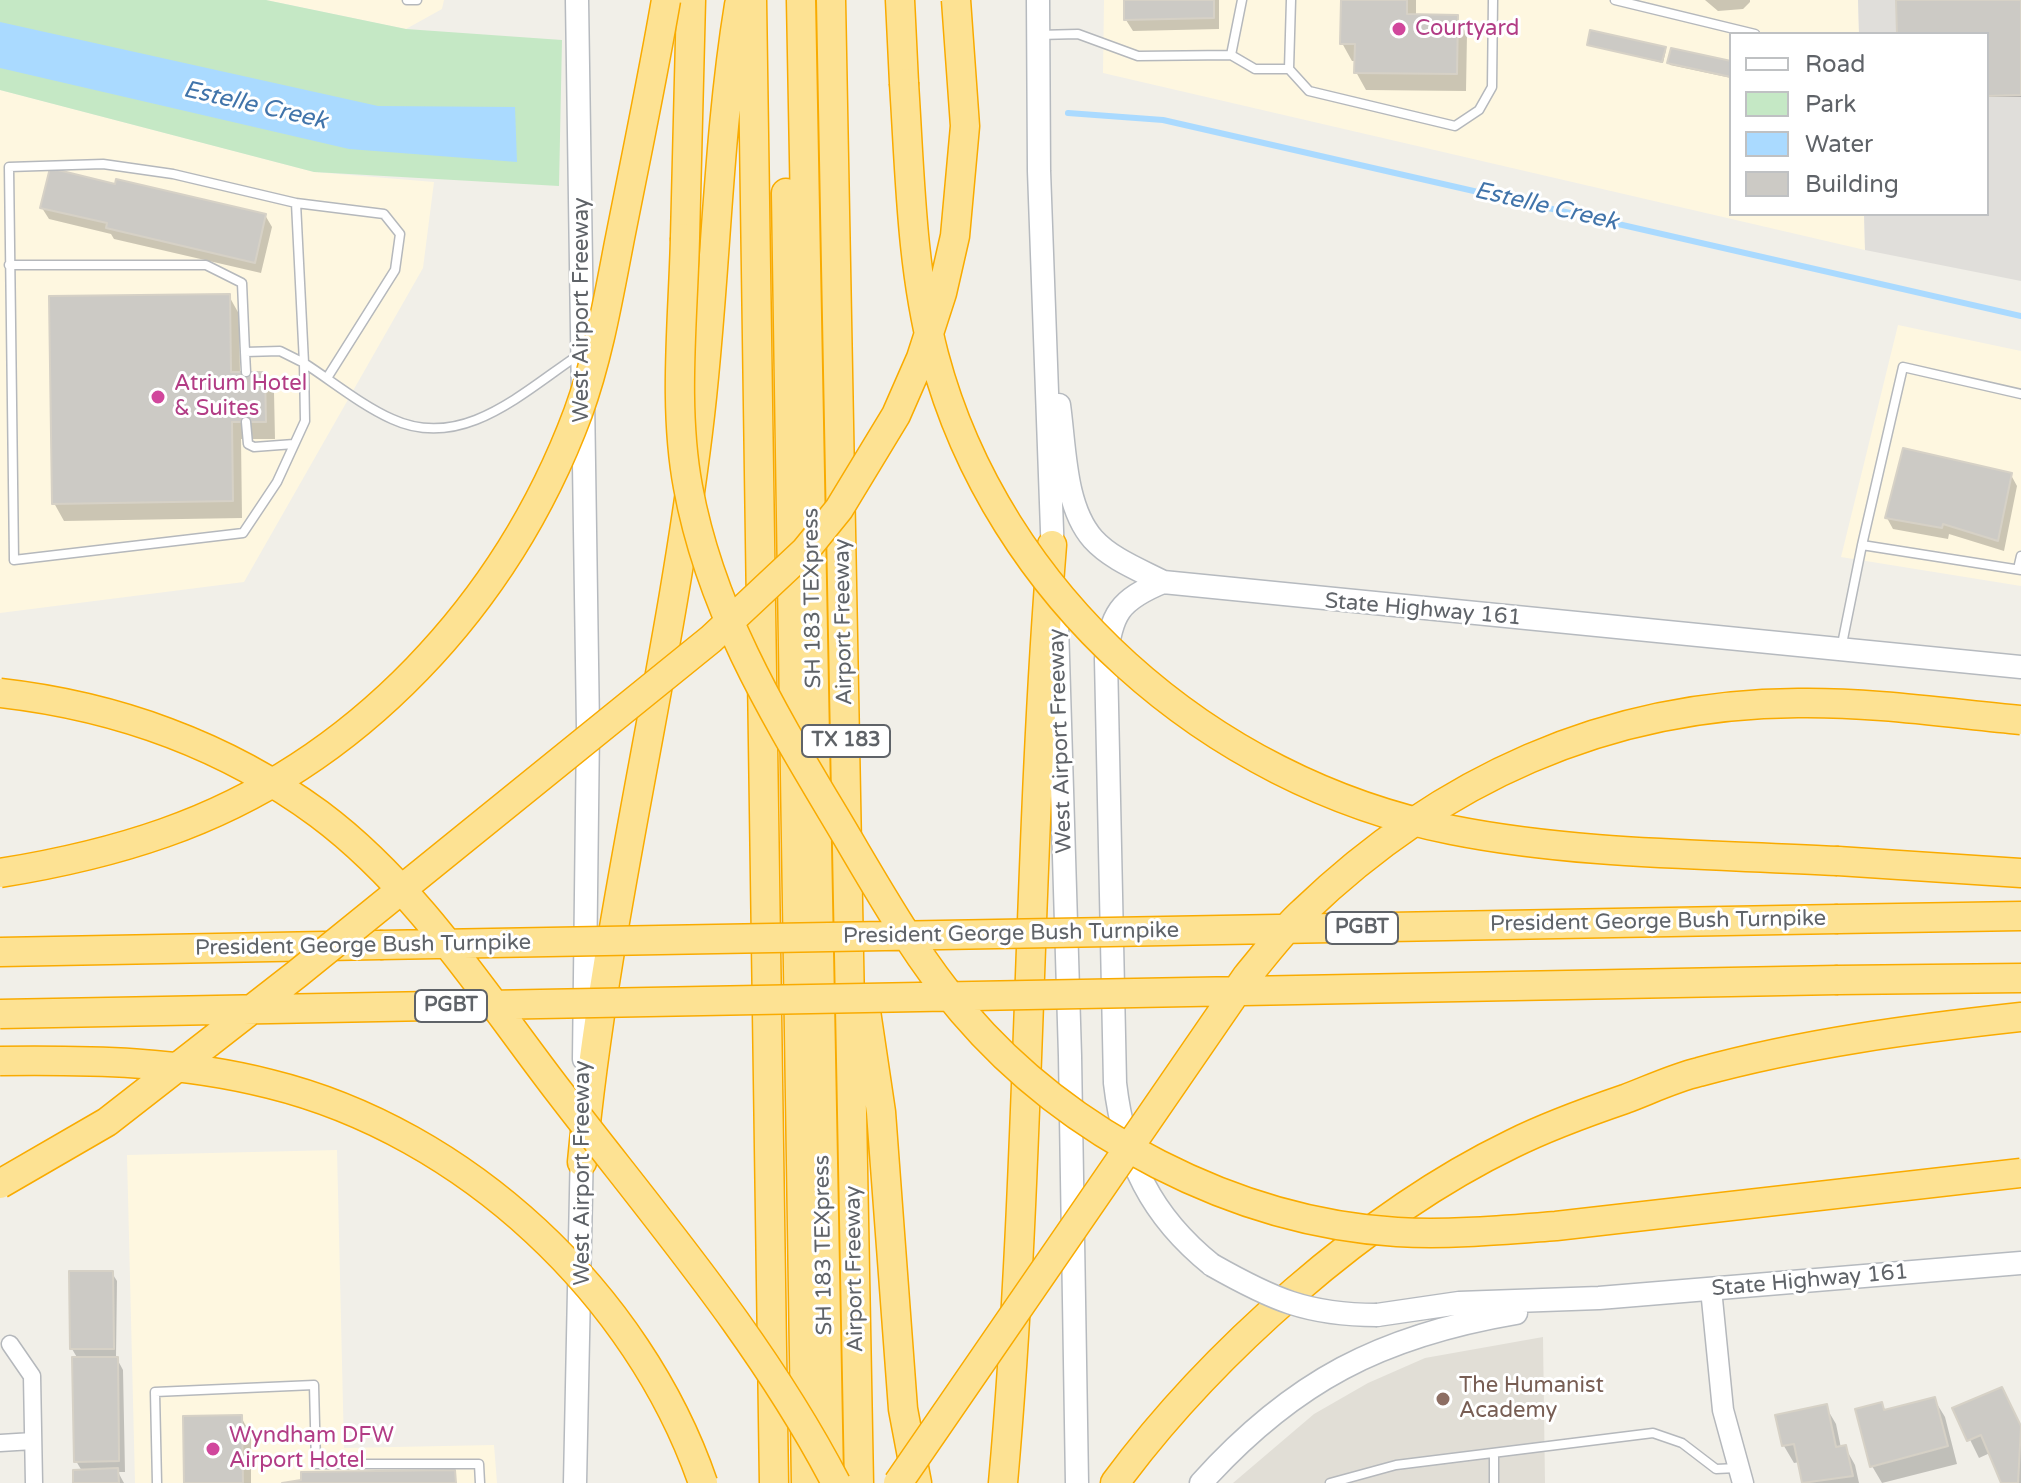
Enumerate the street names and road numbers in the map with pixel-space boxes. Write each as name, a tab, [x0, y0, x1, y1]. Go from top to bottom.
street label: West Airport Freeway	[569, 197, 595, 423]
street label: SH 183 TEXpress	[798, 507, 828, 689]
street label: Airport Freeway	[829, 538, 859, 706]
street label: State Highway 161	[1324, 588, 1522, 632]
street label: West Airport Freeway	[1044, 628, 1078, 854]
road number: TX 183	[802, 725, 890, 757]
street label: President George Bush Turnpike	[1490, 906, 1826, 938]
road number: PGBT	[1326, 912, 1398, 944]
street label: President George Bush Turnpike	[843, 918, 1179, 950]
street label: President George Bush Turnpike	[195, 930, 531, 962]
road number: PGBT	[415, 990, 487, 1022]
street label: West Airport Freeway	[570, 1060, 596, 1286]
street label: SH 183 TEXpress	[809, 1154, 839, 1336]
street label: Airport Freeway	[840, 1185, 870, 1353]
street label: State Highway 161	[1711, 1259, 1909, 1303]

